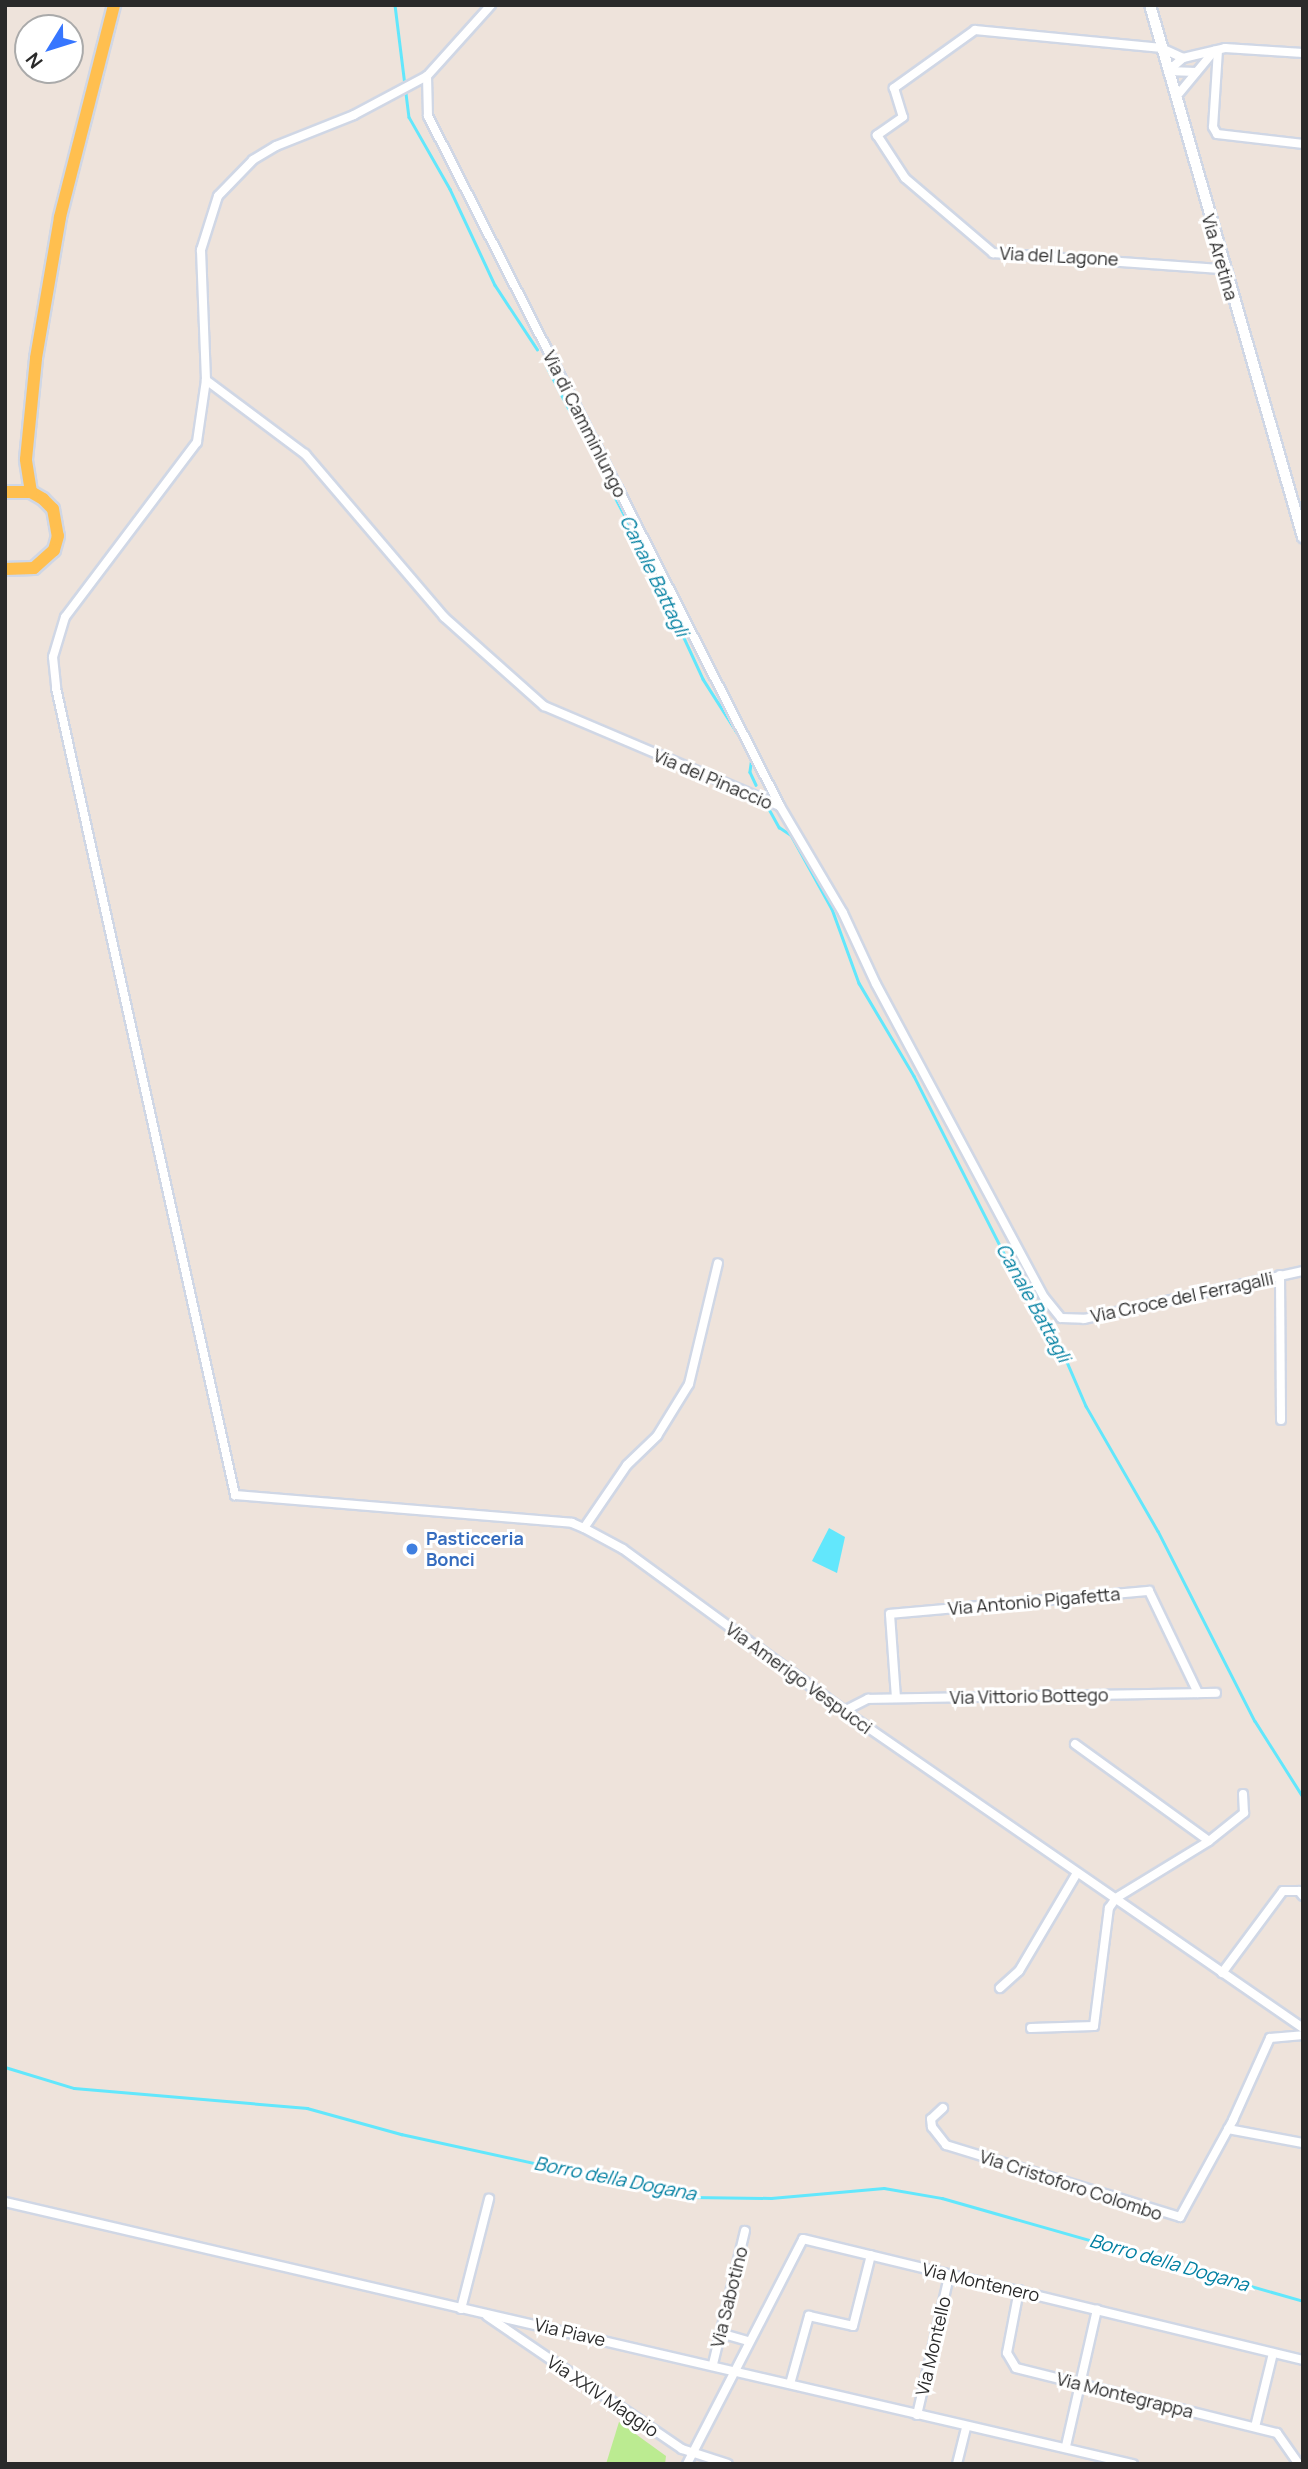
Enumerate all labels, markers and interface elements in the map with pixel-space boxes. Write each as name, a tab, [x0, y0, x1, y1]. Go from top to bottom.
north arrow	[14, 14, 84, 84]
text: N	[20, 47, 48, 74]
street label: Via Aretina	[1197, 211, 1243, 303]
street label: Via del Lagone	[999, 242, 1119, 270]
street label: Via di Camminlungo	[539, 347, 631, 501]
water label: Canale Battagli	[615, 512, 693, 640]
street label: Via del Pinaccio	[650, 744, 776, 814]
water label: Canale Battagli	[991, 1240, 1075, 1366]
street label: Via Croce del Ferragalli	[1089, 1267, 1275, 1327]
place label: Pasticceria Bonci	[426, 1528, 524, 1570]
marker: Pasticceria Bonci	[404, 1541, 420, 1557]
street label: Via Antonio Pigafetta	[947, 1583, 1121, 1619]
street label: Via Amerigo Vespucci	[722, 1618, 876, 1738]
street label: Via Vittorio Bottego	[949, 1684, 1109, 1708]
street label: Via Cristoforo Colombo	[977, 2145, 1165, 2225]
water label: Borro della Dogana	[532, 2152, 698, 2206]
water label: Borro della Dogana	[1087, 2229, 1251, 2297]
street label: Via Sabotino	[706, 2244, 752, 2350]
street label: Via Montenero	[920, 2258, 1042, 2306]
street label: Via Montello	[911, 2294, 955, 2398]
street label: Via Piave	[532, 2313, 608, 2351]
street label: Via XXIV Maggio	[543, 2351, 663, 2441]
street label: Via Montegrappa	[1054, 2368, 1196, 2422]

